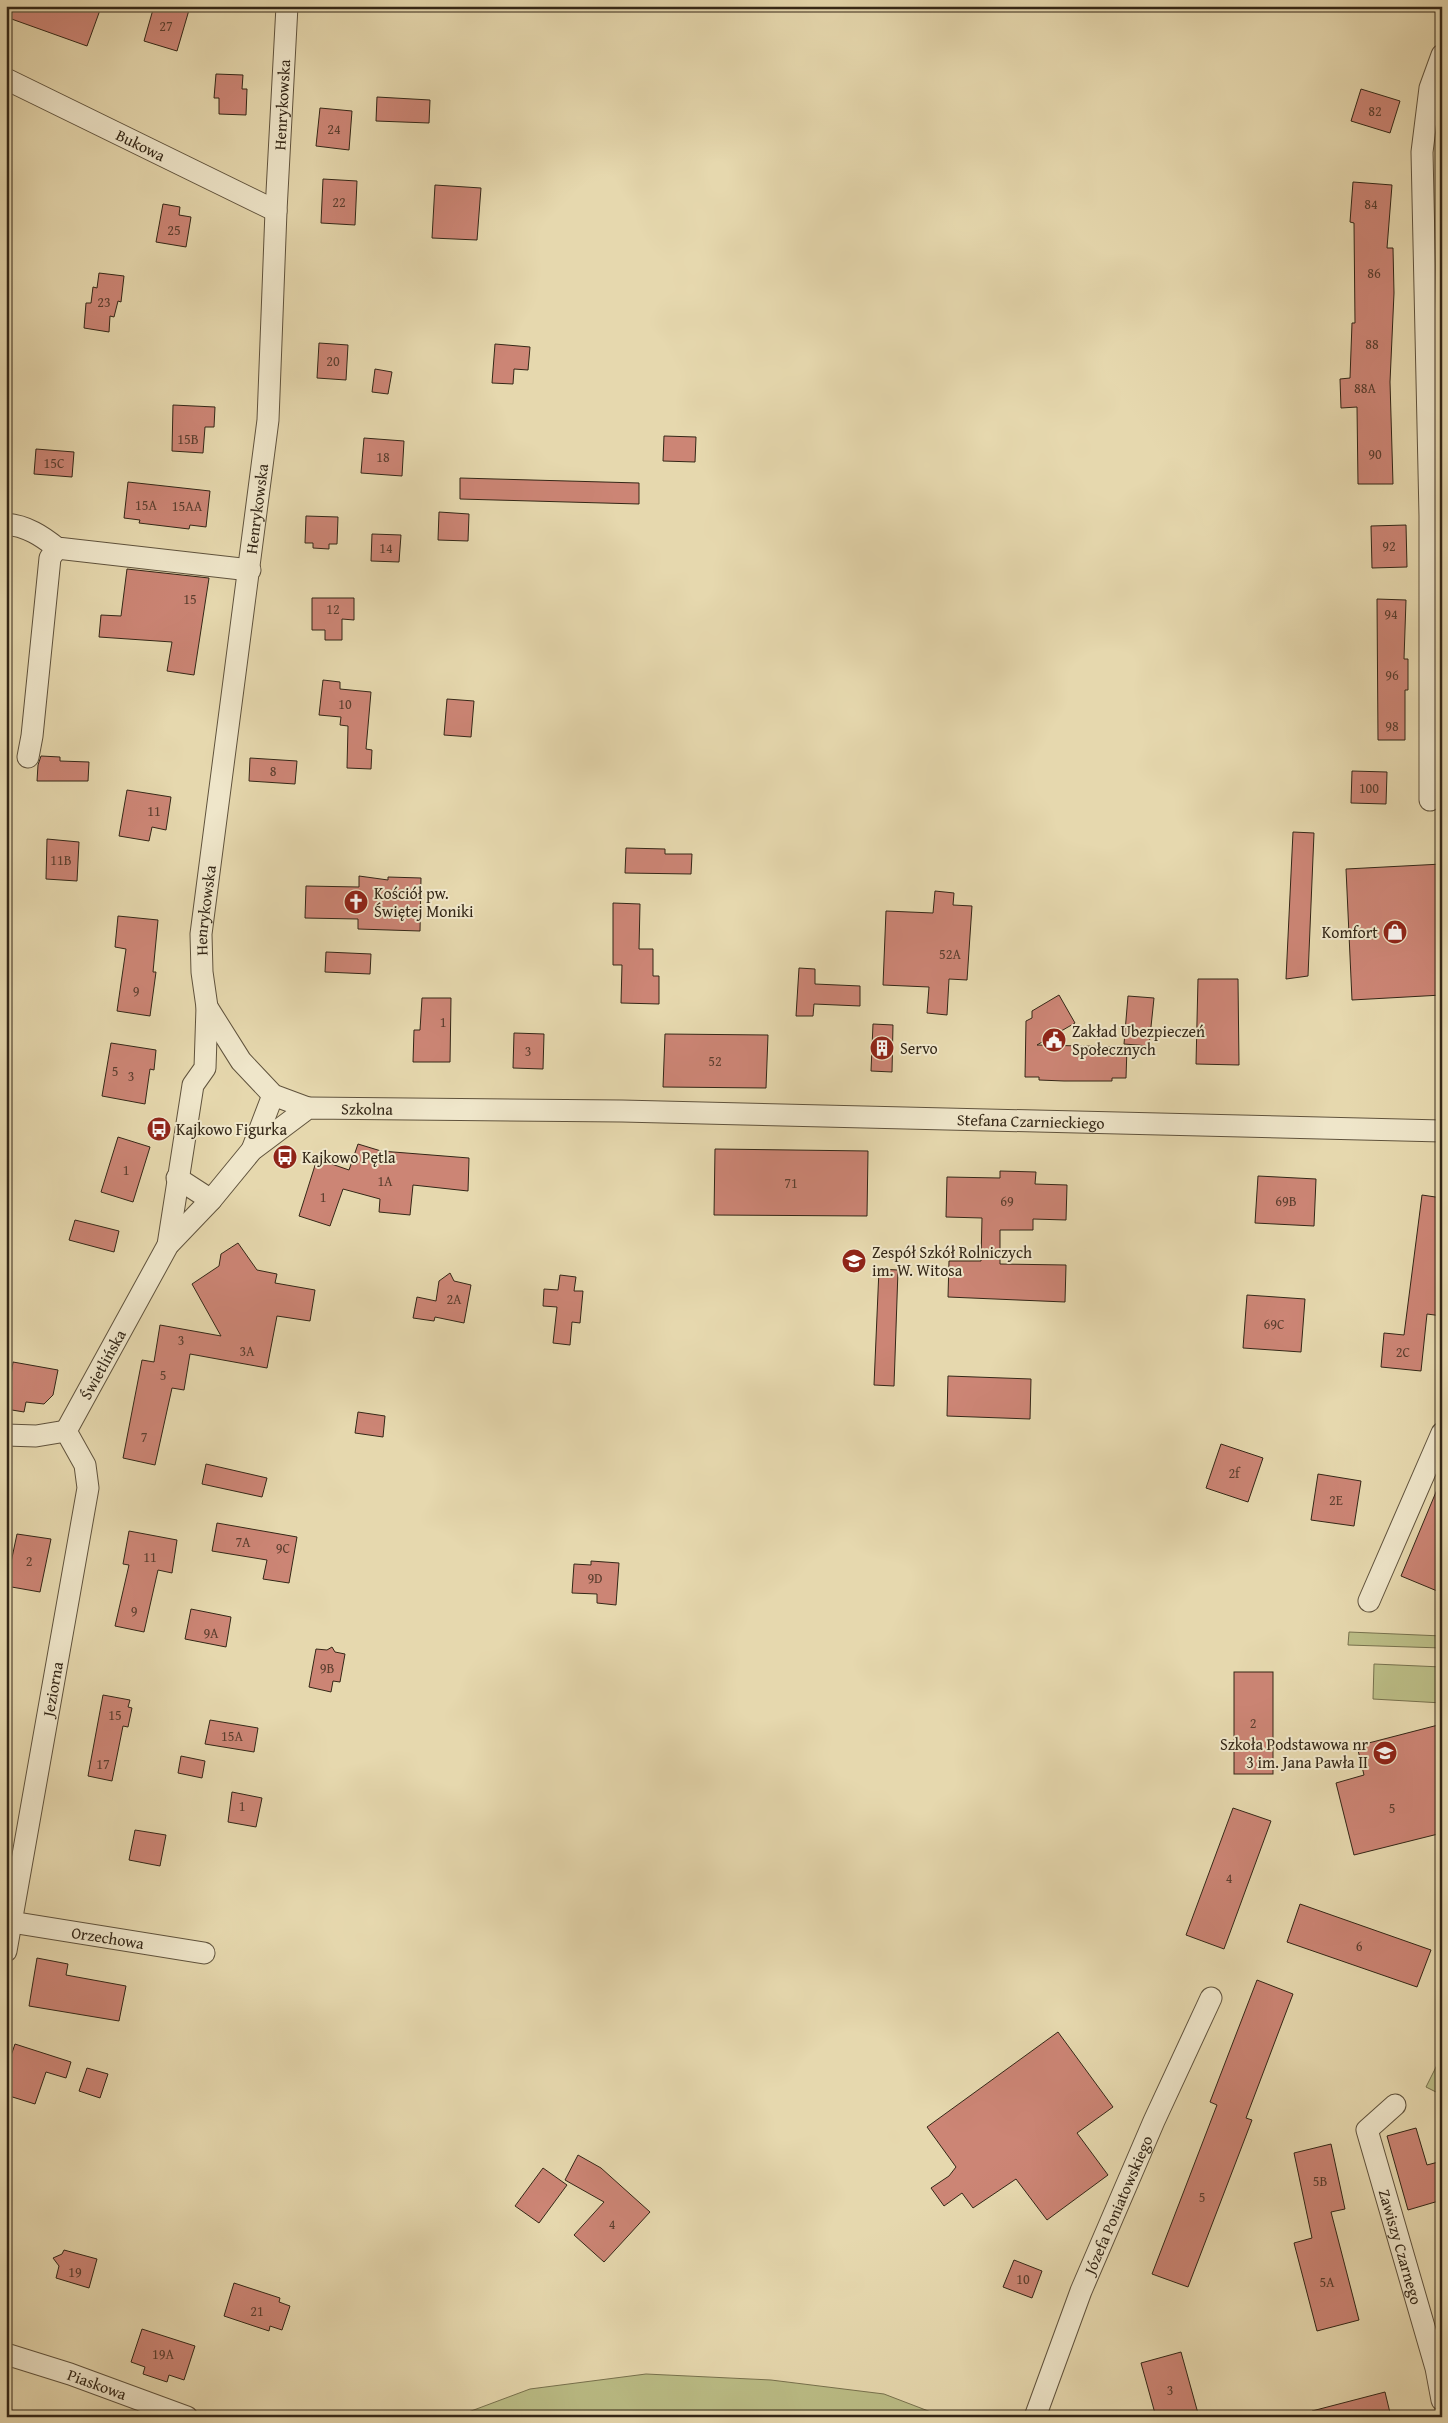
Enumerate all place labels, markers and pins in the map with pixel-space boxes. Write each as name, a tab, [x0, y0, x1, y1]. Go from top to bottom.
place label: Kościół pw. Świętej Moniki	[374, 881, 474, 923]
church icon: Kościół pw. Świętej Moniki	[343, 889, 369, 915]
shop icon: Komfort	[1382, 919, 1408, 945]
place label: Komfort	[1322, 920, 1378, 944]
place label: Zakład Ubezpieczeń Społecznych	[1072, 1019, 1205, 1061]
public building icon: Zakład Ubezpieczeń Społecznych	[1041, 1027, 1067, 1053]
building icon: Servo	[869, 1035, 895, 1061]
place label: Servo	[900, 1036, 938, 1060]
bus stop icon: Kajkowo Figurka	[146, 1116, 172, 1142]
place label: Kajkowo Figurka	[176, 1117, 287, 1141]
bus stop icon: Kajkowo Pętla	[272, 1144, 298, 1170]
place label: Kajkowo Pętla	[302, 1145, 396, 1169]
place label: Zespół Szkół Rolniczych im. W. Witosa	[872, 1240, 1032, 1282]
school or university icon: Zespół Szkół Rolniczych im. W. Witosa	[841, 1248, 867, 1274]
place label: Szkoła Podstawowa nr 3 im. Jana Pawła II	[1220, 1732, 1368, 1774]
school or university icon: Szkoła Podstawowa nr 3 im. Jana Pawła II	[1372, 1740, 1398, 1766]

